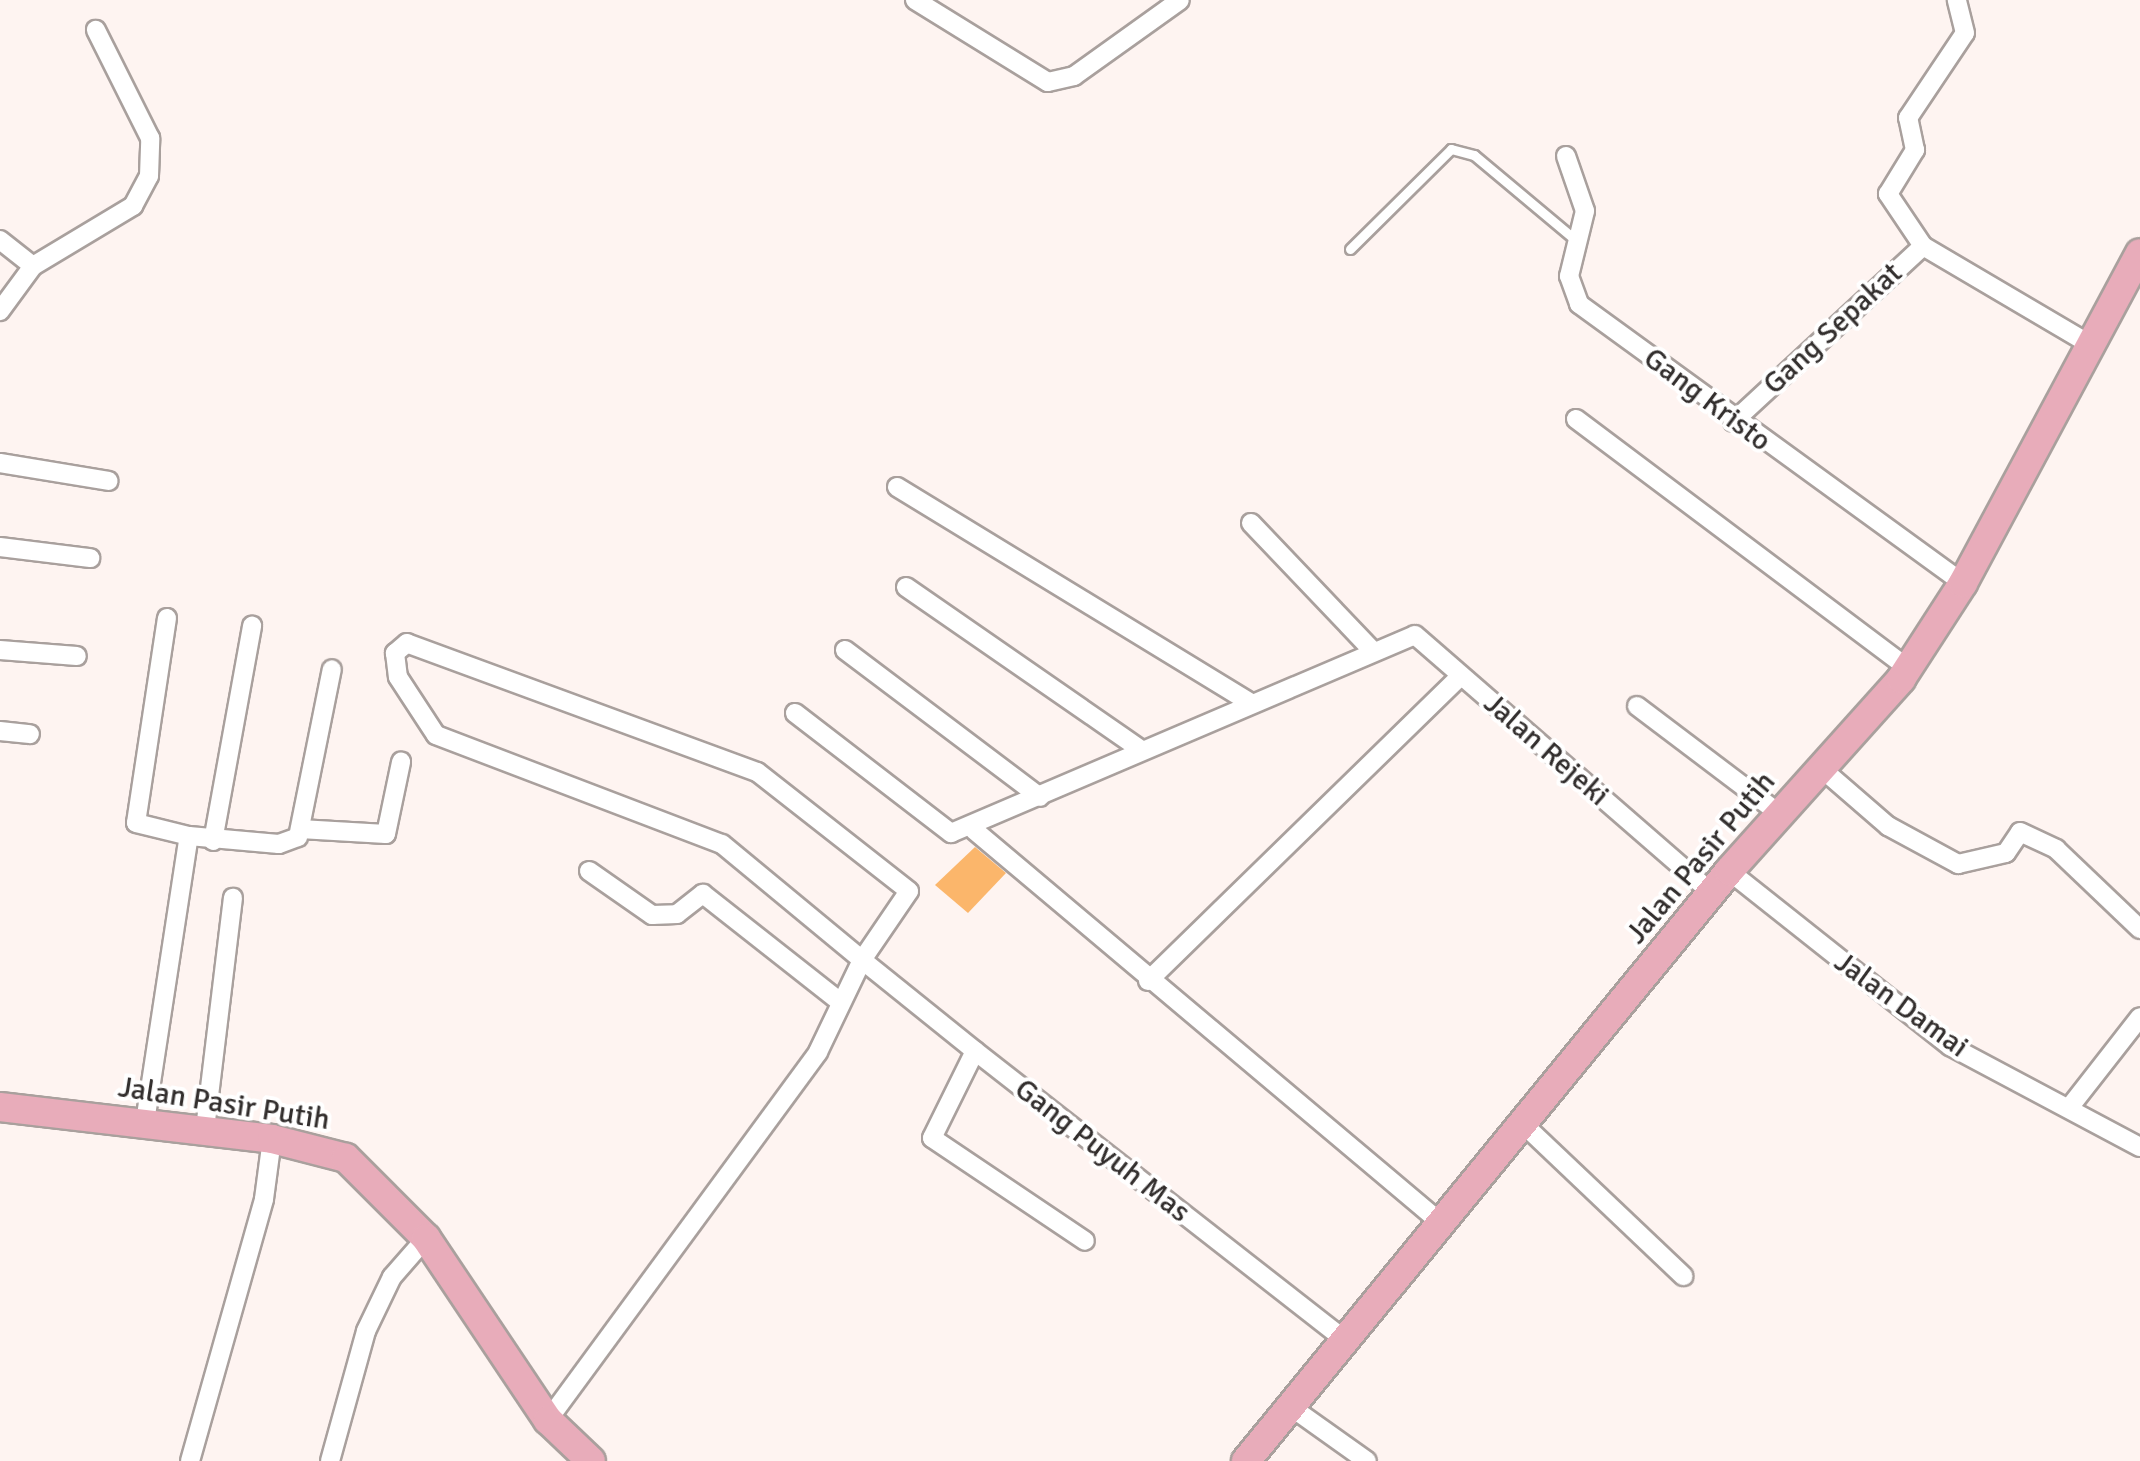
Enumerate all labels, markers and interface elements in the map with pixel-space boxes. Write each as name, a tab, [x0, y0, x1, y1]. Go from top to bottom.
street label: Gang Sepakat	[1756, 256, 1910, 402]
street label: Gang Kristo	[1636, 341, 1778, 459]
street label: Jalan Rejeki	[1476, 686, 1616, 814]
street label: Jalan Pasir Putih	[1619, 765, 1783, 951]
street label: Jalan Damai	[1827, 944, 1975, 1066]
street label: Jalan Pasir Putih	[116, 1070, 332, 1138]
street label: Gang Puyuh Mas	[1007, 1071, 1197, 1231]

